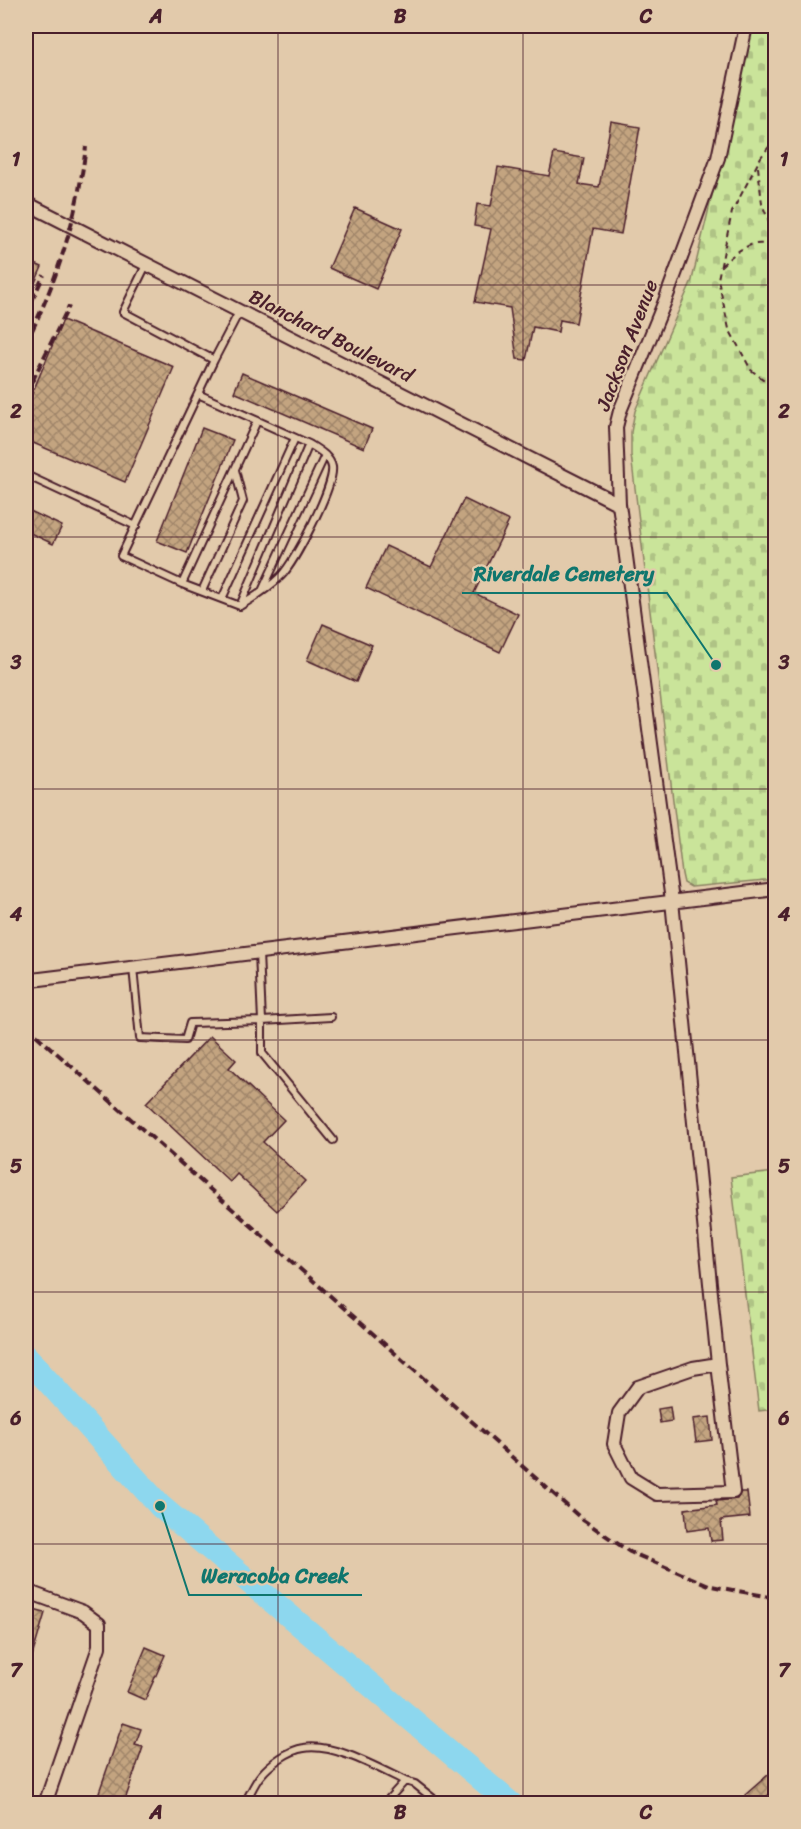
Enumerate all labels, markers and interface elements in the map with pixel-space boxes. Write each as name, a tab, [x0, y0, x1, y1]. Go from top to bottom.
text: A	[148, 0, 163, 34]
text: B	[394, 0, 407, 34]
text: C	[639, 0, 653, 34]
text: 1	[12, 142, 21, 177]
text: 1	[780, 142, 789, 177]
street label: Jackson Avenue	[586, 274, 668, 417]
street label: Blanchard Boulevard	[242, 279, 421, 393]
text: 2	[9, 394, 22, 429]
text: 2	[777, 394, 790, 429]
callout: Riverdale Cemetery	[462, 554, 667, 593]
text: Riverdale Cemetery	[473, 555, 655, 593]
text: 3	[10, 645, 22, 680]
text: 3	[778, 645, 790, 680]
text: 4	[9, 897, 23, 932]
text: 4	[777, 897, 791, 932]
text: 5	[10, 1149, 22, 1184]
text: 5	[778, 1149, 790, 1184]
text: 6	[9, 1401, 22, 1436]
text: 6	[777, 1401, 790, 1436]
callout: Weracoba Creek	[189, 1556, 362, 1595]
text: Weracoba Creek	[201, 1557, 350, 1595]
text: 7	[10, 1653, 23, 1688]
text: 7	[778, 1653, 791, 1688]
text: A	[148, 1795, 163, 1829]
text: B	[394, 1795, 407, 1829]
text: C	[639, 1795, 653, 1829]

